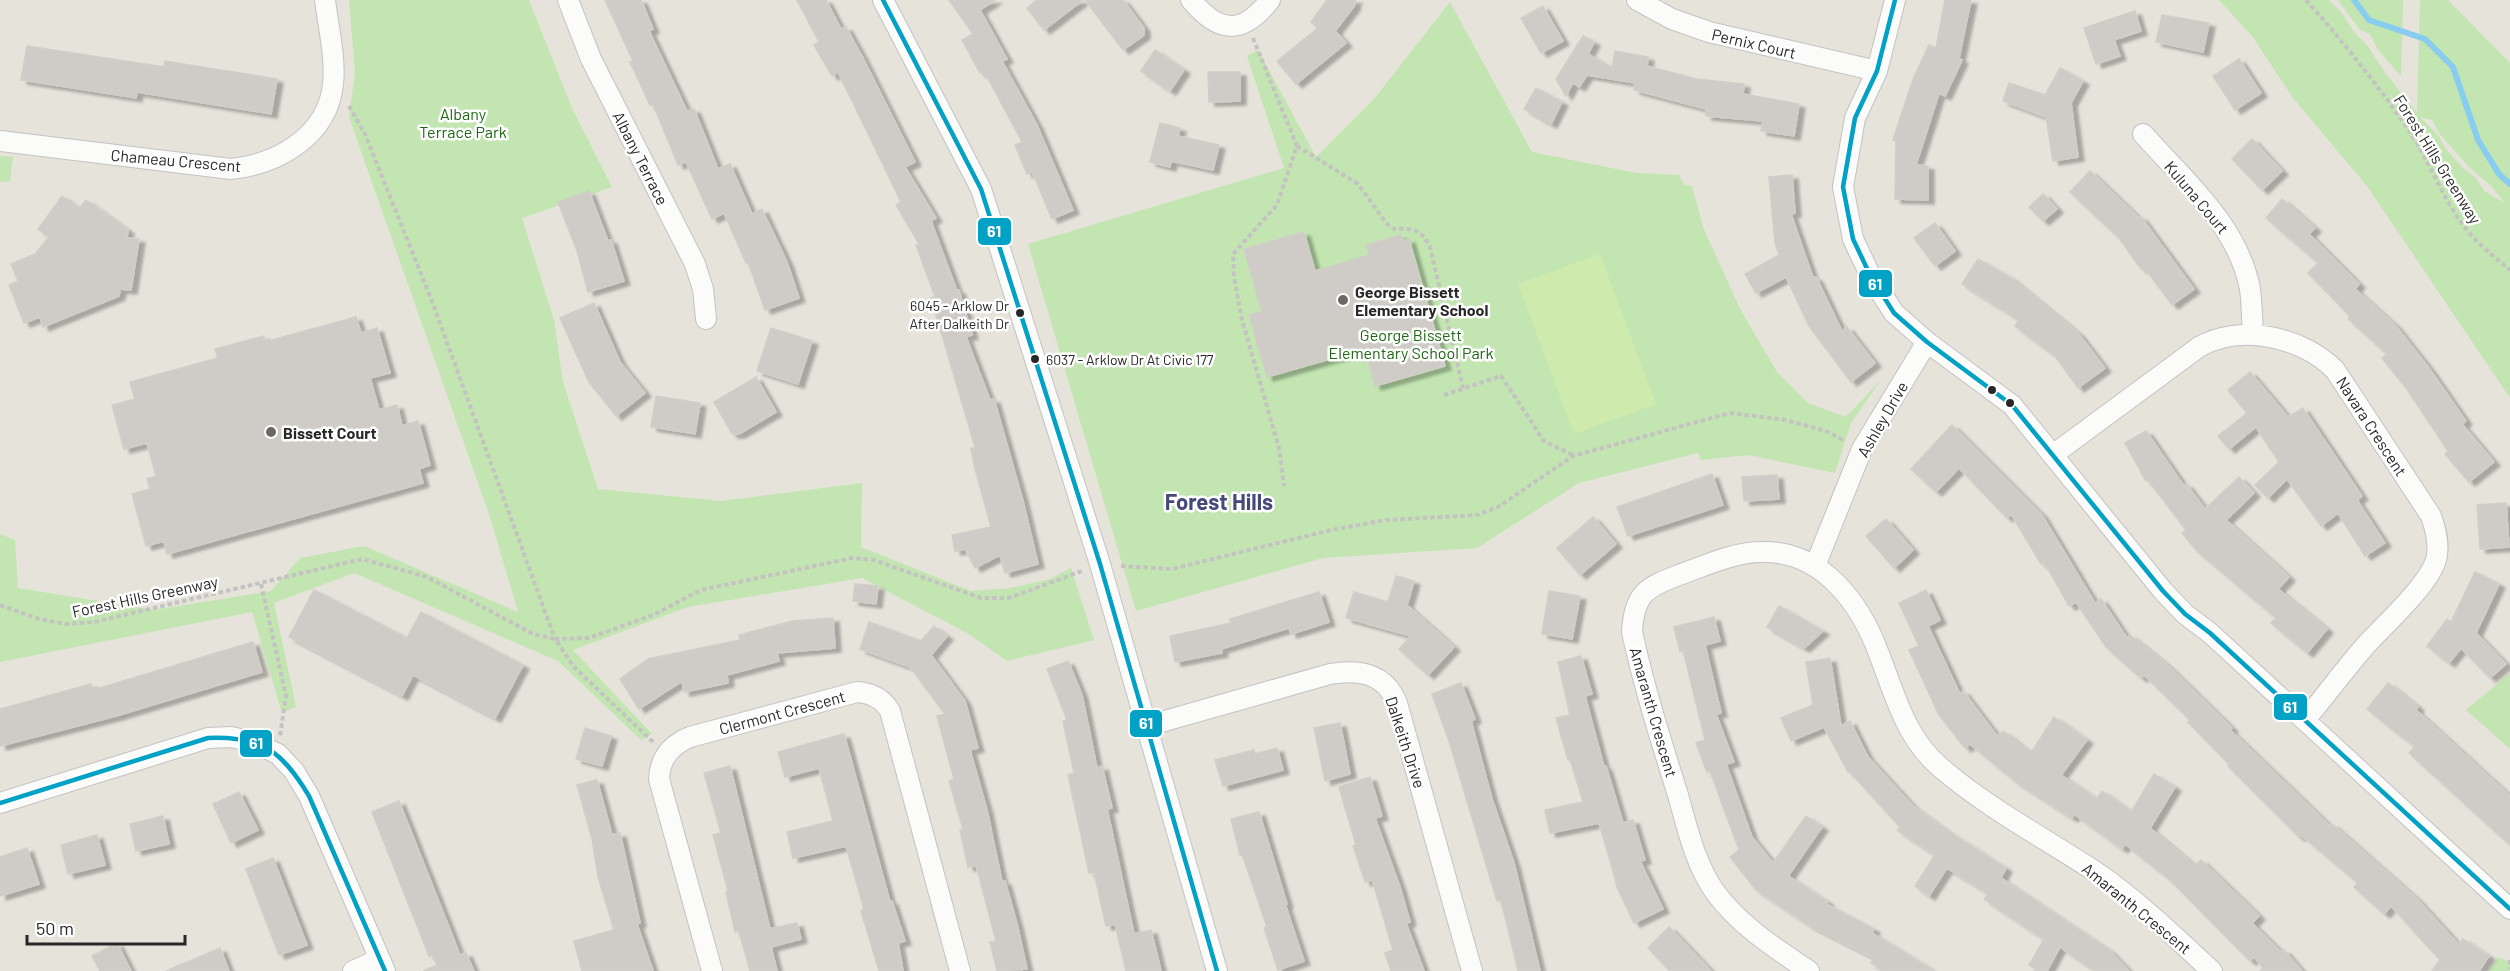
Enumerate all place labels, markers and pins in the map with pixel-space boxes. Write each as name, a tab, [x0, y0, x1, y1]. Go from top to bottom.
place label: George Bissett Elementary School	[1355, 282, 1489, 319]
marker: George Bissett Elementary School	[1336, 293, 1350, 307]
place label: 6045 - Arklow Dr After Dalkeith Dr	[910, 297, 1009, 332]
marker: 6045 - Arklow Dr After Dalkeith Dr	[1014, 307, 1026, 319]
place label: 6037 - Arklow Dr At Civic 177	[1046, 351, 1214, 368]
marker: 6037 - Arklow Dr At Civic 177	[1029, 353, 1041, 365]
unlabelled marker	[1986, 384, 1998, 396]
unlabelled marker	[2004, 397, 2016, 409]
place label: Bissett Court	[283, 423, 377, 442]
marker: Bissett Court	[264, 425, 278, 439]

